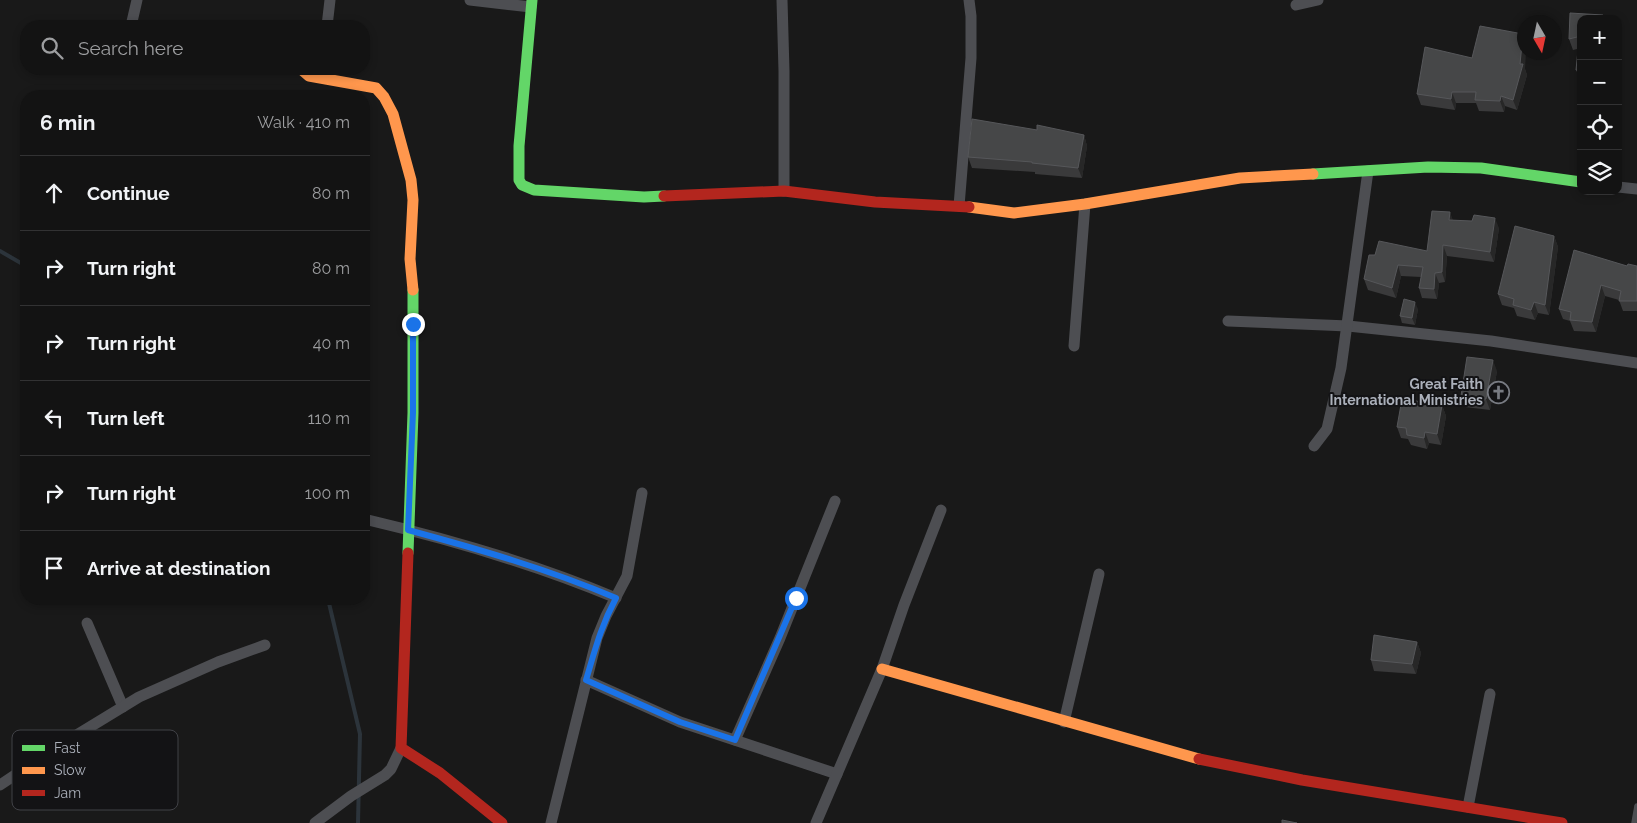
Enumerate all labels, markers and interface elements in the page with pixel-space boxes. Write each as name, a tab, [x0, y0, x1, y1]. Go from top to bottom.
north arrow	[1517, 15, 1562, 60]
map controls	[1577, 15, 1622, 195]
button: +	[1577, 15, 1622, 60]
search box	[20, 20, 370, 75]
icon: search	[38, 34, 66, 62]
text: Search here	[78, 37, 184, 59]
button: −	[1577, 60, 1622, 105]
button: locate	[1577, 105, 1622, 150]
text: 6 min	[40, 110, 95, 135]
text: Walk · 410 m	[257, 113, 350, 132]
button: layers	[1577, 150, 1622, 195]
icon: ahead	[40, 179, 68, 207]
text: Continue	[87, 182, 170, 204]
text: 80 m	[312, 184, 350, 203]
icon: right	[40, 254, 68, 282]
text: Turn right	[87, 257, 176, 279]
text: 80 m	[312, 259, 350, 278]
route end	[402, 313, 425, 336]
icon: right	[40, 329, 68, 357]
text: Turn right	[87, 332, 176, 354]
text: 40 m	[313, 334, 350, 353]
place label: Great Faith International Ministries	[1329, 376, 1483, 408]
church icon: Great Faith International Ministries	[1487, 380, 1511, 404]
icon: left	[40, 404, 68, 432]
text: Turn left	[87, 407, 164, 429]
text: 110 m	[308, 409, 350, 428]
icon: right	[40, 479, 68, 507]
text: Turn right	[87, 482, 176, 504]
text: 100 m	[305, 484, 350, 503]
icon: arrive	[40, 554, 68, 582]
text: Arrive at destination	[87, 557, 271, 579]
route start	[785, 587, 808, 610]
legend	[12, 730, 178, 810]
text: Fast	[54, 740, 81, 756]
text: Slow	[54, 762, 86, 778]
text: Jam	[54, 785, 81, 801]

